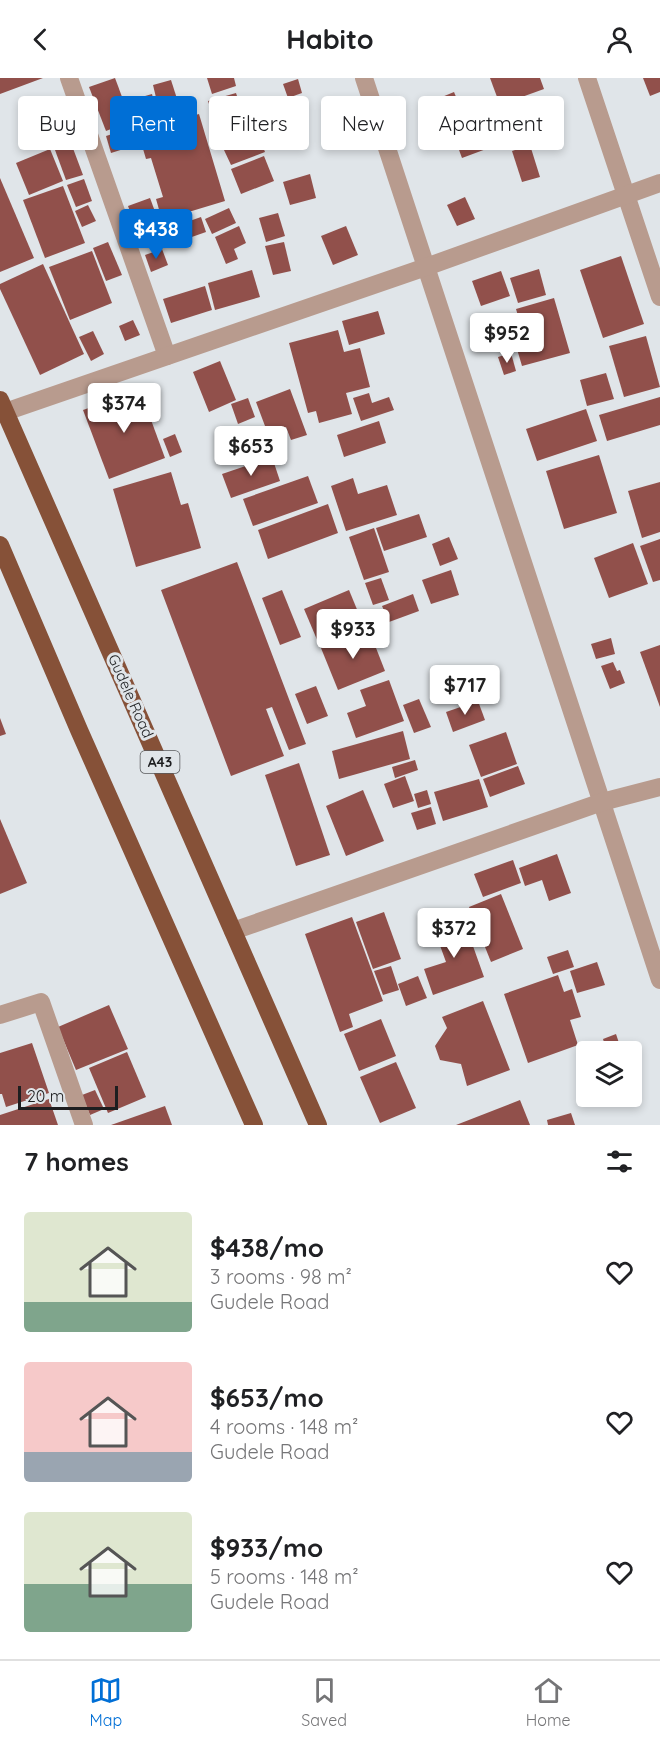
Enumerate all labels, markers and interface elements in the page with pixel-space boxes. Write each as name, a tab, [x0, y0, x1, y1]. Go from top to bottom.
text: Habito	[286, 22, 374, 56]
icon: back	[24, 23, 57, 56]
icon: person	[603, 23, 636, 56]
chip: Buy	[18, 96, 98, 150]
chip: Rent	[110, 96, 197, 150]
chip: Filters	[209, 96, 309, 150]
chip: New	[321, 96, 406, 150]
chip: Apartment	[418, 96, 564, 150]
pin: $438	[120, 209, 192, 260]
text: $438	[133, 216, 179, 241]
pin: $952	[471, 313, 543, 364]
text: $952	[484, 320, 530, 345]
pin: $374	[88, 383, 160, 434]
text: $374	[102, 390, 146, 415]
pin: $653	[215, 426, 287, 477]
text: $653	[228, 433, 274, 458]
pin: $933	[317, 609, 389, 660]
text: $933	[331, 616, 375, 641]
street label: Gudele Road	[104, 651, 158, 741]
pin: $717	[429, 665, 501, 716]
text: $717	[444, 672, 486, 697]
road number: A43	[140, 751, 180, 773]
pin: $372	[418, 908, 490, 959]
text: $372	[431, 915, 477, 940]
map controls	[576, 1041, 642, 1107]
button: layers	[576, 1041, 642, 1107]
scale bar	[18, 1083, 118, 1110]
text: 20 m	[27, 1086, 64, 1106]
text: 7 homes	[24, 1145, 129, 1178]
icon: filters	[603, 1145, 636, 1178]
text: $438/mo	[210, 1231, 324, 1264]
icon: home	[72, 1236, 144, 1308]
icon: heart	[603, 1256, 636, 1289]
text: 3 rooms · 98 m²	[210, 1264, 352, 1289]
text: Gudele Road	[210, 1289, 329, 1314]
text: $653/mo	[210, 1381, 324, 1414]
icon: home	[72, 1386, 144, 1458]
icon: heart	[603, 1406, 636, 1439]
text: 4 rooms · 148 m²	[210, 1414, 358, 1439]
text: Gudele Road	[210, 1439, 329, 1464]
text: $933/mo	[210, 1531, 323, 1564]
icon: home	[72, 1536, 144, 1608]
icon: heart	[603, 1556, 636, 1589]
text: 5 rooms · 148 m²	[210, 1564, 359, 1589]
text: Gudele Road	[210, 1589, 329, 1614]
tab: Map	[89, 1674, 122, 1730]
tab: Saved	[301, 1674, 347, 1730]
tab: Home	[526, 1674, 571, 1730]

